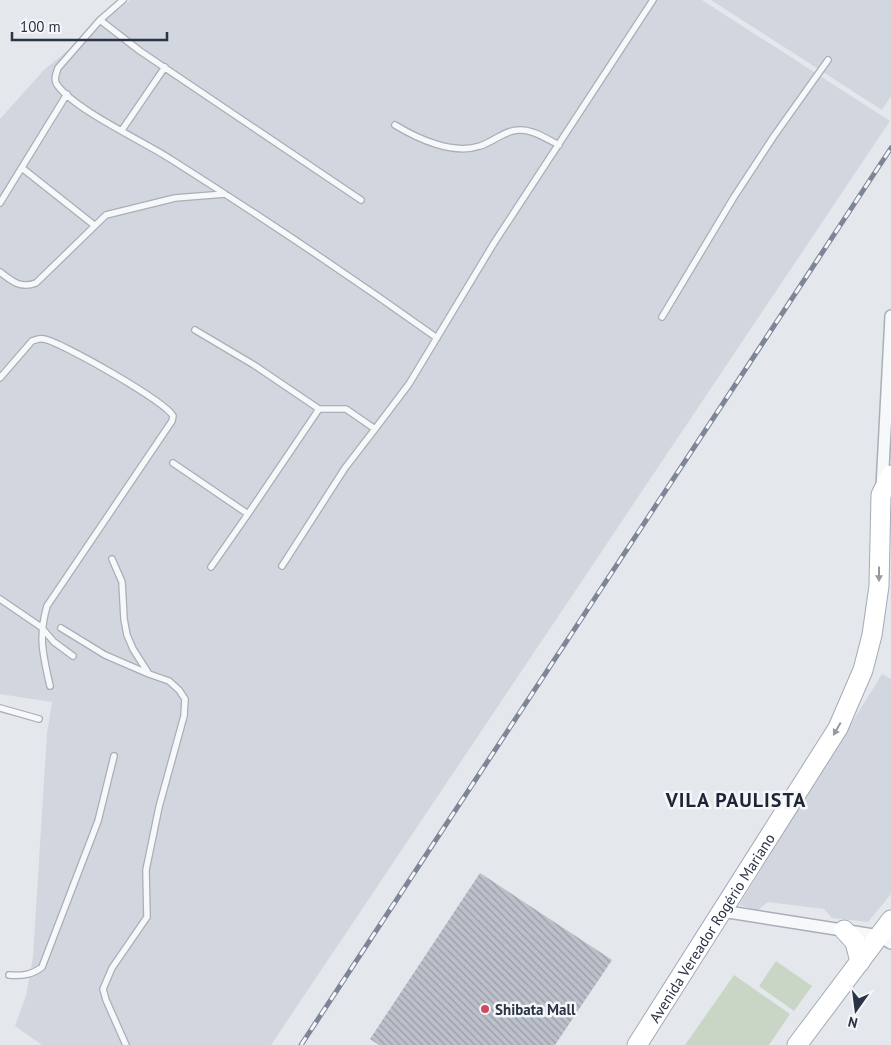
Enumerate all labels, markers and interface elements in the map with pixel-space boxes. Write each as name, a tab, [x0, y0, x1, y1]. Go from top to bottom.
scale bar	[12, 10, 168, 42]
text: 100 m	[20, 17, 61, 36]
one-way arrow	[875, 566, 883, 582]
one-way arrow	[832, 722, 841, 735]
district label: VILA PAULISTA	[665, 787, 806, 813]
street label: Avenida Vereador Rogério Mariano	[644, 829, 778, 1026]
north arrow	[831, 985, 881, 1035]
place label: Shibata Mall	[495, 1000, 576, 1019]
marker: Shibata Mall	[479, 1003, 491, 1015]
text: N	[846, 1013, 859, 1032]

